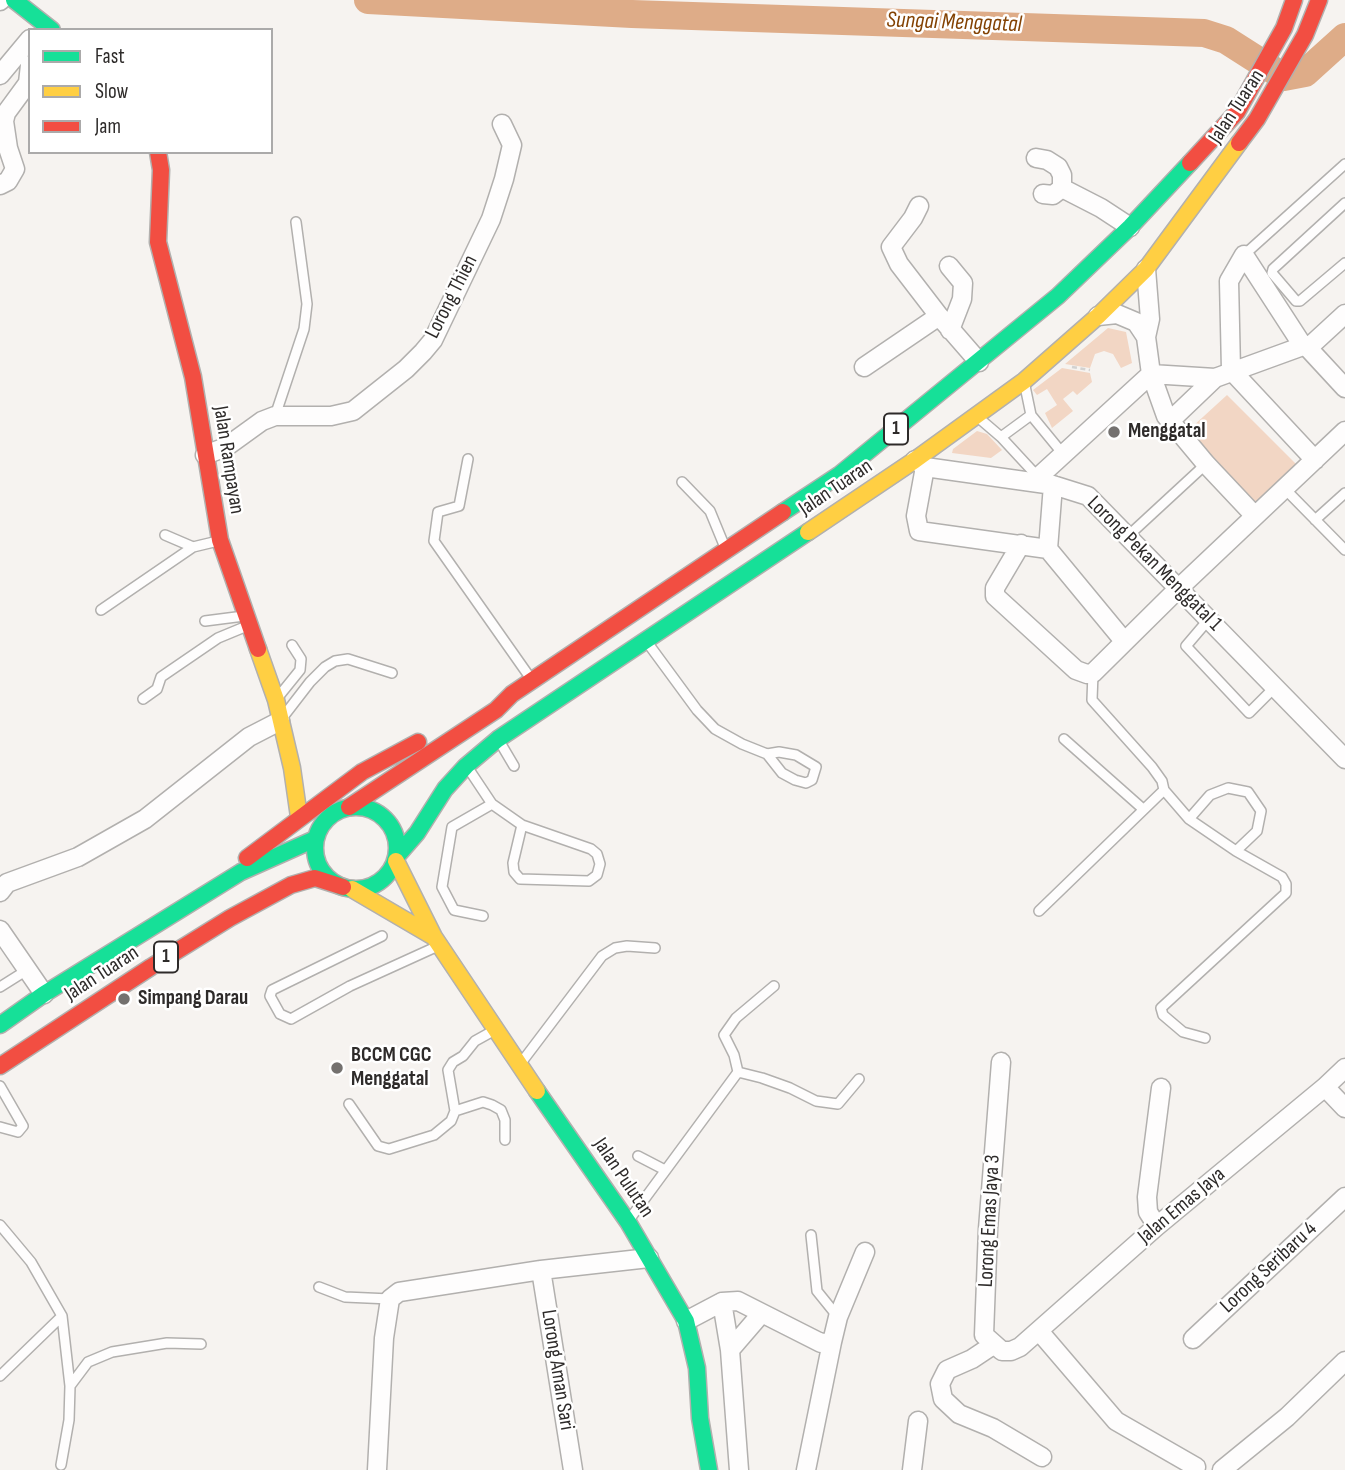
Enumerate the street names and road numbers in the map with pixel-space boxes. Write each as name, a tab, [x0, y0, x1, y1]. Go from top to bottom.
street label: Jalan Tuaran	[1204, 65, 1270, 149]
street label: Lorong Thien	[420, 251, 484, 343]
street label: Jalan Rampayan	[207, 404, 249, 516]
road number: 1	[884, 414, 908, 444]
street label: Jalan Tuaran	[794, 454, 878, 522]
street label: Lorong Pekan Menggatal 1	[1081, 491, 1227, 637]
street label: Jalan Tuaran	[60, 941, 144, 1007]
road number: 1	[154, 942, 178, 973]
street label: Jalan Pulutan	[587, 1133, 659, 1223]
street label: Lorong Emas Jaya 3	[974, 1154, 1006, 1288]
street label: Jalan Emas Jaya	[1133, 1162, 1231, 1250]
street label: Lorong Seribaru 4	[1216, 1217, 1322, 1319]
street label: Lorong Aman Sari	[535, 1308, 579, 1432]

